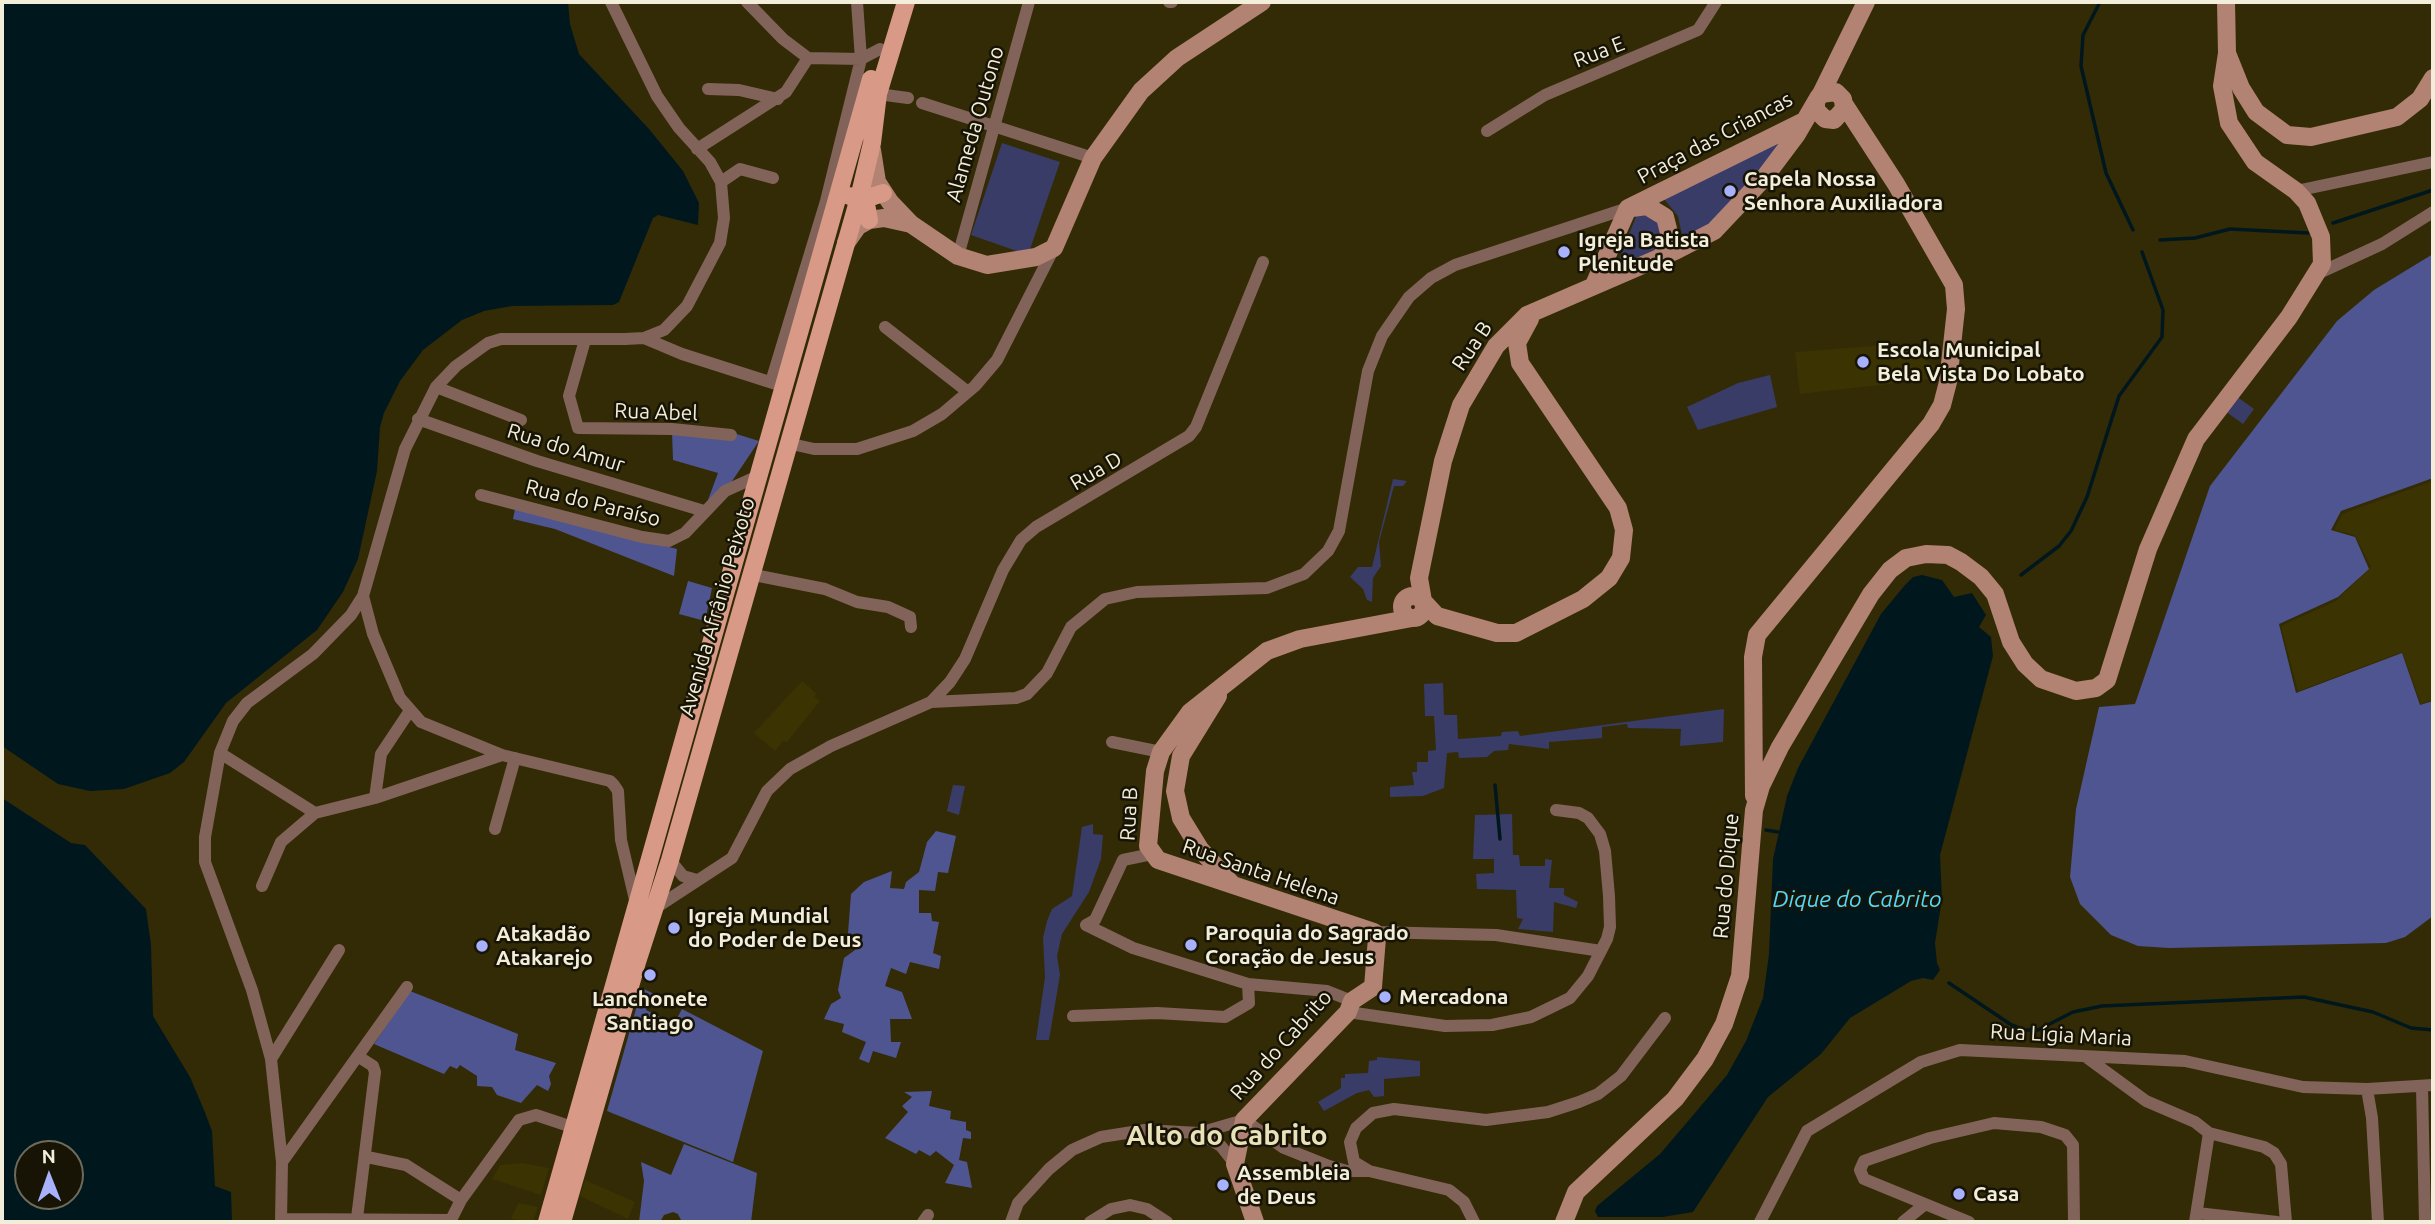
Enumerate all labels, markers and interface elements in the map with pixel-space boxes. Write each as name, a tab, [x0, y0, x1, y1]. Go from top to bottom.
street label: Rua E	[1570, 31, 1628, 73]
street label: Alameda Outono	[941, 43, 1009, 205]
street label: Praça das Criancas	[1633, 87, 1797, 189]
place label: Capela Nossa Senhora Auxiliadora	[1744, 166, 1943, 216]
marker: Capela Nossa Senhora Auxiliadora	[1722, 183, 1738, 199]
place label: Igreja Batista Plenitude	[1578, 227, 1710, 277]
marker: Igreja Batista Plenitude	[1556, 244, 1572, 260]
street label: Rua B	[1446, 317, 1498, 375]
place label: Escola Municipal Bela Vista Do Lobato	[1877, 337, 2085, 387]
marker: Escola Municipal Bela Vista Do Lobato	[1855, 354, 1871, 370]
street label: Rua Abel	[614, 398, 698, 426]
street label: Rua do Amur	[504, 418, 628, 478]
street label: Rua D	[1066, 446, 1126, 496]
street label: Rua do Paraíso	[523, 474, 663, 532]
street label: Avenida Afrânio Peixoto	[674, 495, 760, 719]
street label: Rua B	[1115, 786, 1143, 842]
street label: Rua do Dique	[1708, 812, 1744, 940]
street label: Rua Santa Helena	[1179, 833, 1343, 911]
water label: Dique do Cabrito	[1772, 885, 1942, 913]
place label: Igreja Mundial do Poder de Deus	[688, 903, 861, 953]
marker: Igreja Mundial do Poder de Deus	[666, 920, 682, 936]
place label: Paroquia do Sagrado Coração de Jesus	[1205, 920, 1409, 970]
place label: Atakadão Atakarejo	[496, 921, 593, 971]
marker: Paroquia do Sagrado Coração de Jesus	[1183, 937, 1199, 953]
marker: Atakadão Atakarejo	[474, 938, 490, 954]
marker: Lanchonete Santiago	[642, 967, 658, 983]
place label: Mercadona	[1399, 984, 1508, 1010]
street label: Rua do Cabrito	[1225, 985, 1337, 1105]
place label: Lanchonete Santiago	[592, 986, 708, 1036]
marker: Mercadona	[1377, 989, 1393, 1005]
street label: Rua Lígia Maria	[1989, 1019, 2133, 1051]
district label: Alto do Cabrito	[1126, 1119, 1328, 1153]
north arrow	[14, 1140, 84, 1210]
text: N	[41, 1145, 56, 1167]
place label: Assembleia de Deus	[1237, 1160, 1350, 1210]
marker: Assembleia de Deus	[1215, 1177, 1231, 1193]
place label: Casa	[1973, 1181, 2019, 1207]
marker: Casa	[1951, 1186, 1967, 1202]

